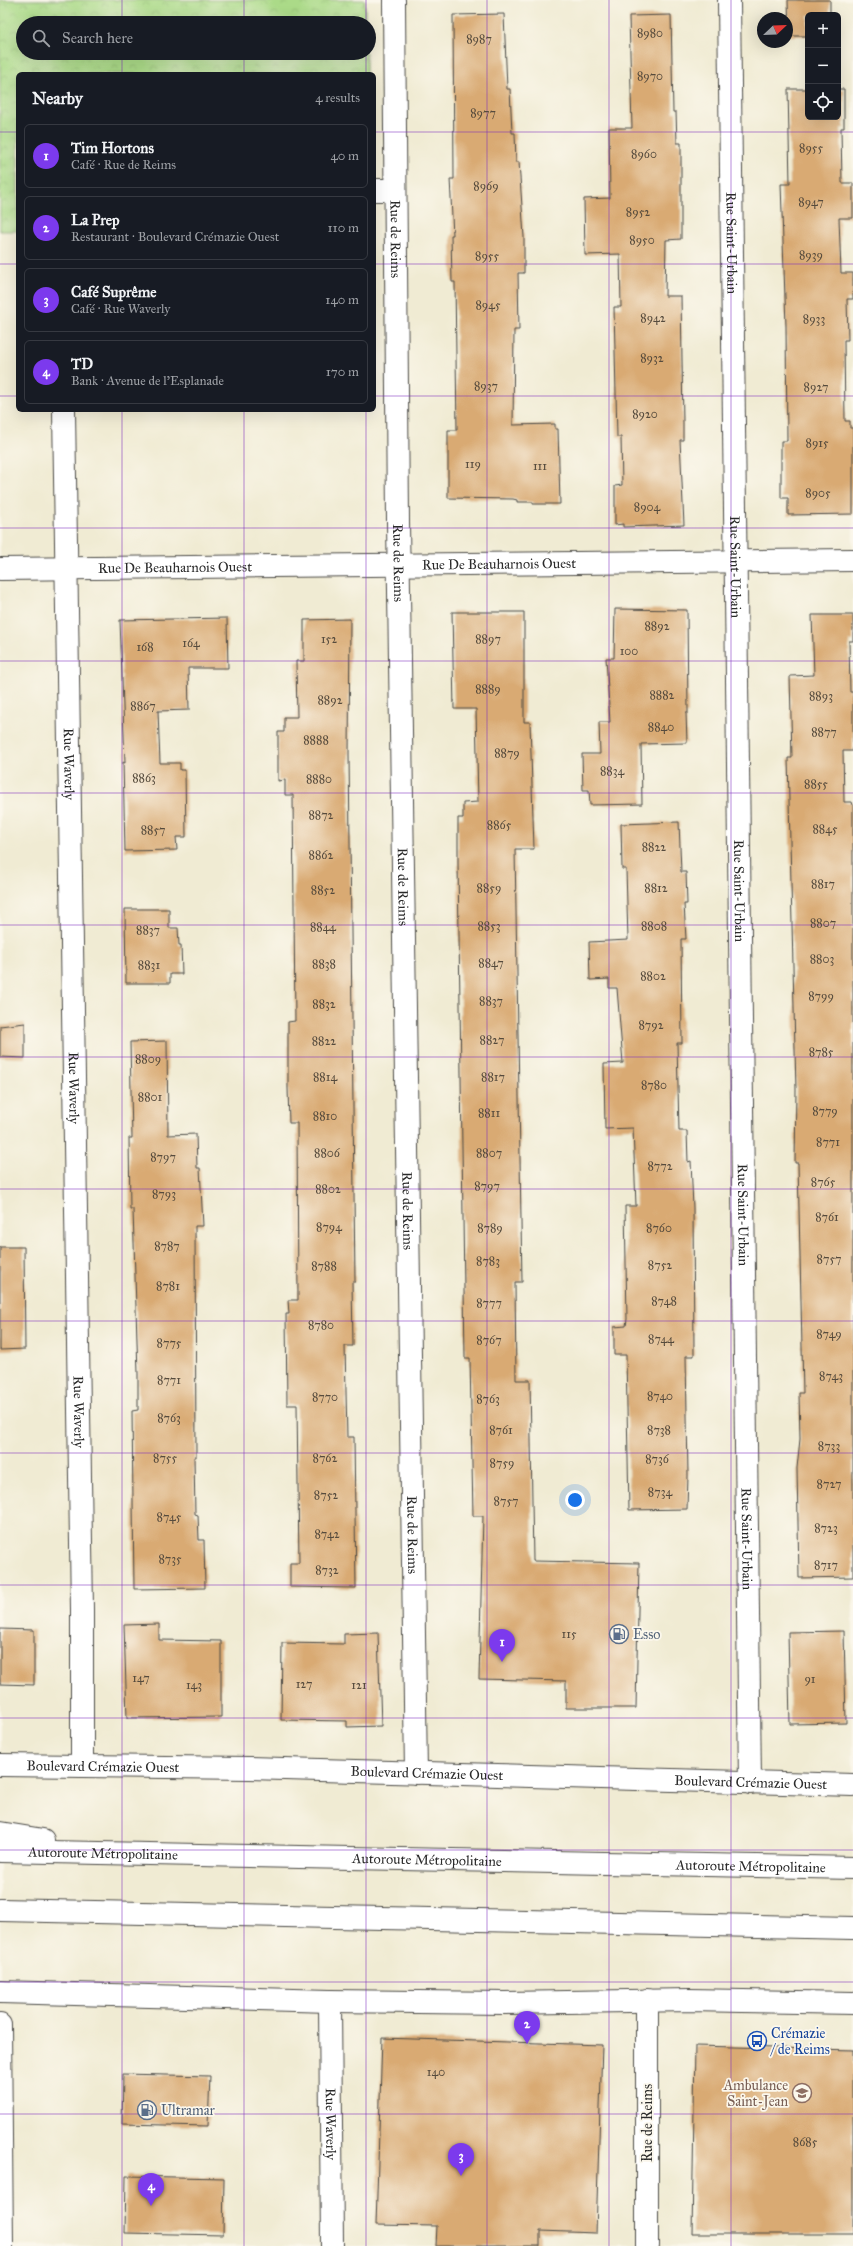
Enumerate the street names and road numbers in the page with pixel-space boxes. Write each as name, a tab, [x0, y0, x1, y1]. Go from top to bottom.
street label: Rue Saint-Urbain	[722, 192, 740, 295]
street label: Rue de Reims	[387, 200, 404, 278]
street label: Rue Saint-Urbain	[726, 516, 744, 619]
street label: Rue de Reims	[389, 524, 407, 602]
street label: Rue De Beauharnois Ouest	[422, 555, 576, 574]
street label: Rue De Beauharnois Ouest	[98, 558, 252, 577]
street label: Rue Waverly	[60, 728, 78, 801]
street label: Rue Saint-Urbain	[730, 840, 748, 943]
street label: Rue de Reims	[394, 848, 412, 926]
street label: Rue Waverly	[65, 1052, 83, 1125]
street label: Rue Saint-Urbain	[734, 1164, 752, 1267]
street label: Rue de Reims	[398, 1172, 416, 1250]
street label: Rue Waverly	[69, 1376, 88, 1449]
street label: Rue Saint-Urbain	[738, 1488, 756, 1591]
street label: Rue de Reims	[403, 1496, 421, 1574]
street label: Boulevard Crémazie Ouest	[27, 1757, 179, 1776]
street label: Boulevard Crémazie Ouest	[350, 1763, 503, 1784]
street label: Boulevard Crémazie Ouest	[674, 1772, 827, 1793]
street label: Autoroute Métropolitaine	[27, 1844, 178, 1864]
street label: Autoroute Métropolitaine	[351, 1850, 502, 1870]
street label: Autoroute Métropolitaine	[675, 1856, 826, 1876]
street label: Rue de Reims	[639, 2084, 656, 2162]
street label: Rue Waverly	[322, 2088, 339, 2161]

